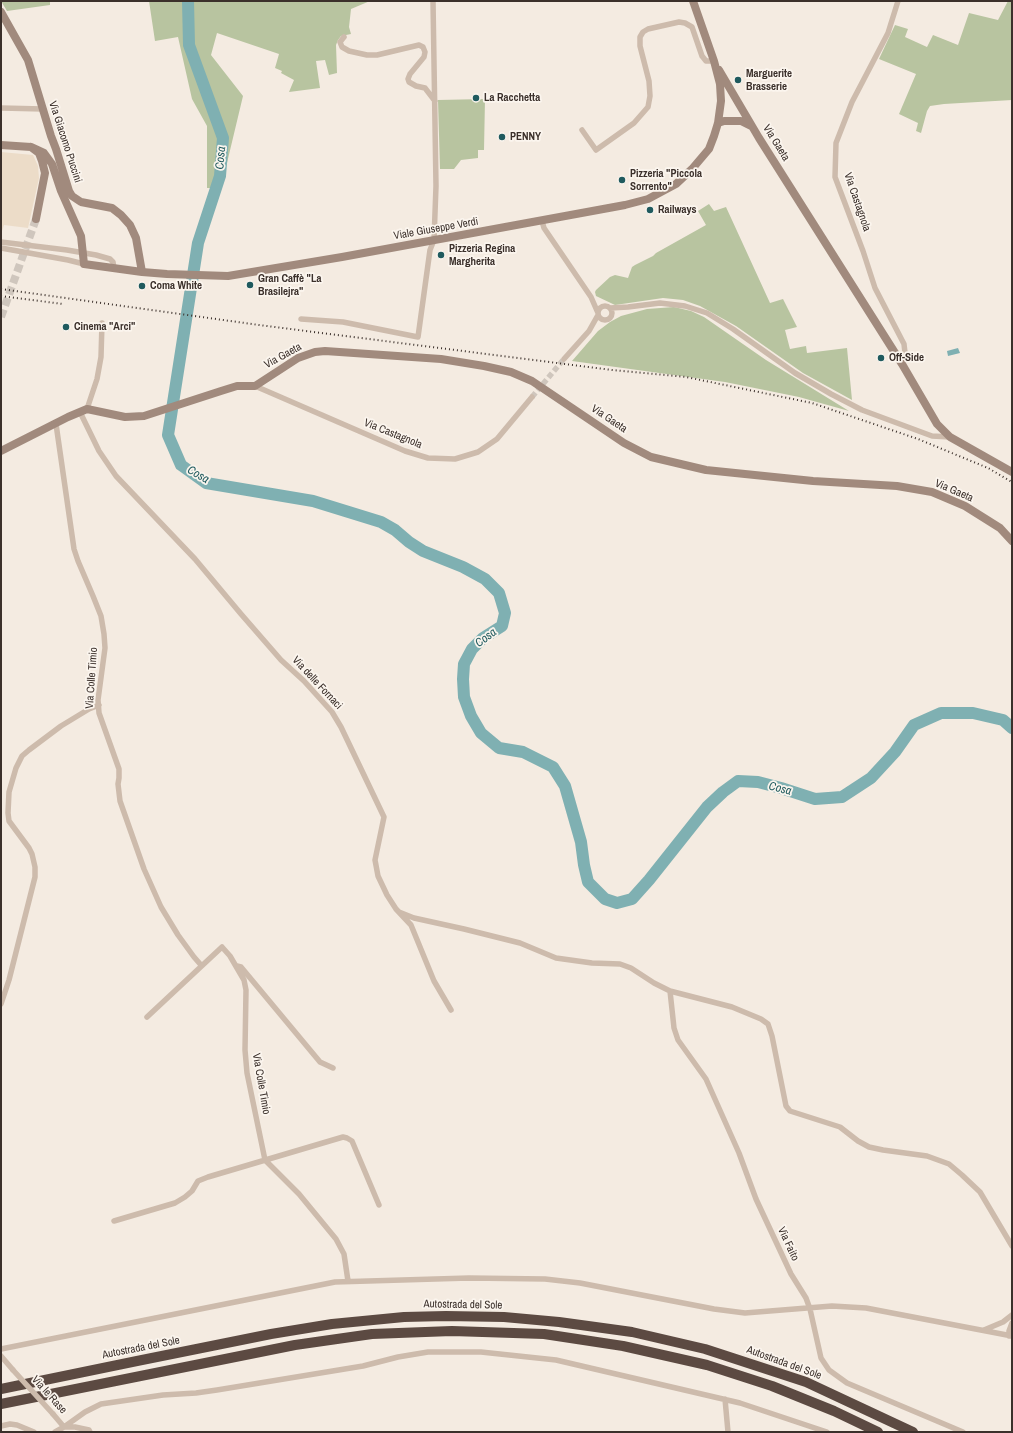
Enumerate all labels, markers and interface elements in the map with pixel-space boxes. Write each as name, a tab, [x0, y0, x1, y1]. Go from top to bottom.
place label: Marguerite Brasserie	[746, 67, 792, 93]
marker: Marguerite Brasserie	[733, 75, 743, 85]
place label: La Racchetta	[484, 91, 540, 105]
marker: La Racchetta	[471, 93, 481, 103]
street label: Via Giacomo Puccini	[46, 100, 84, 184]
street label: Via Gaeta	[760, 122, 792, 164]
place label: PENNY	[510, 130, 541, 144]
marker: PENNY	[497, 132, 507, 142]
water label: Cosa	[213, 146, 229, 170]
place label: Pizzeria "Piccola Sorrento"	[630, 167, 702, 193]
street label: Via Castagnola	[841, 171, 873, 233]
marker: Pizzeria "Piccola Sorrento"	[617, 175, 627, 185]
place label: Railways	[658, 203, 697, 217]
marker: Railways	[645, 205, 655, 215]
street label: Viale Giuseppe Verdi	[393, 215, 479, 243]
place label: Pizzeria Regina Margherita	[449, 242, 515, 268]
marker: Pizzeria Regina Margherita	[436, 250, 446, 260]
place label: Gran Caffè "La Brasilejra"	[258, 272, 321, 298]
place label: Coma White	[150, 279, 202, 293]
marker: Gran Caffè "La Brasilejra"	[245, 280, 255, 290]
marker: Coma White	[137, 281, 147, 291]
place label: Cinema "Arci"	[74, 320, 135, 334]
marker: Cinema "Arci"	[61, 322, 71, 332]
street label: Via Gaeta	[262, 340, 304, 372]
place label: Off-Side	[889, 351, 924, 365]
marker: Off-Side	[876, 353, 886, 363]
street label: Via Gaeta	[589, 402, 629, 436]
street label: Via Castagnola	[362, 416, 424, 452]
water label: Cosa	[184, 463, 212, 487]
street label: Via Gaeta	[933, 477, 975, 505]
water label: Cosa	[472, 625, 500, 651]
street label: Via Colle Timio	[83, 647, 101, 709]
street label: Via delle Fornaci	[289, 654, 345, 712]
water label: Cosa	[767, 779, 793, 799]
street label: Via Colle Timio	[249, 1052, 273, 1116]
street label: Via Faito	[774, 1225, 802, 1263]
street label: Autostrada del Sole	[424, 1298, 502, 1312]
street label: Autostrada del Sole	[101, 1334, 181, 1362]
street label: Autostrada del Sole	[745, 1343, 823, 1383]
street label: Via le Rase	[29, 1373, 69, 1417]

